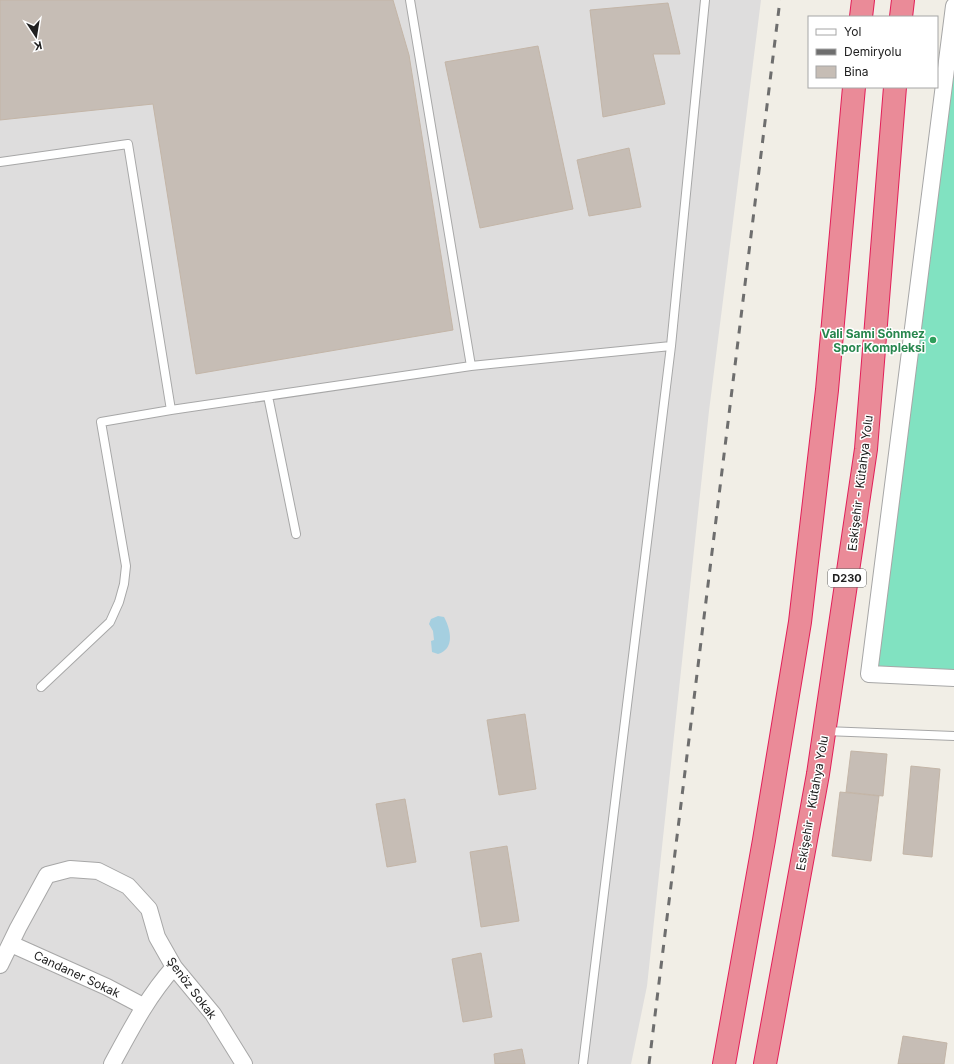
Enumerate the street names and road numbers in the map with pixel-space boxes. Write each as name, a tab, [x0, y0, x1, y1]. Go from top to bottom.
street label: Eskişehir - Kütahya Yolu	[844, 414, 876, 552]
road number: D230	[828, 569, 866, 587]
street label: Eskişehir - Kütahya Yolu	[793, 734, 831, 872]
street label: Candaner Sokak	[31, 947, 123, 1001]
street label: Şenöz Sokak	[164, 954, 220, 1022]

